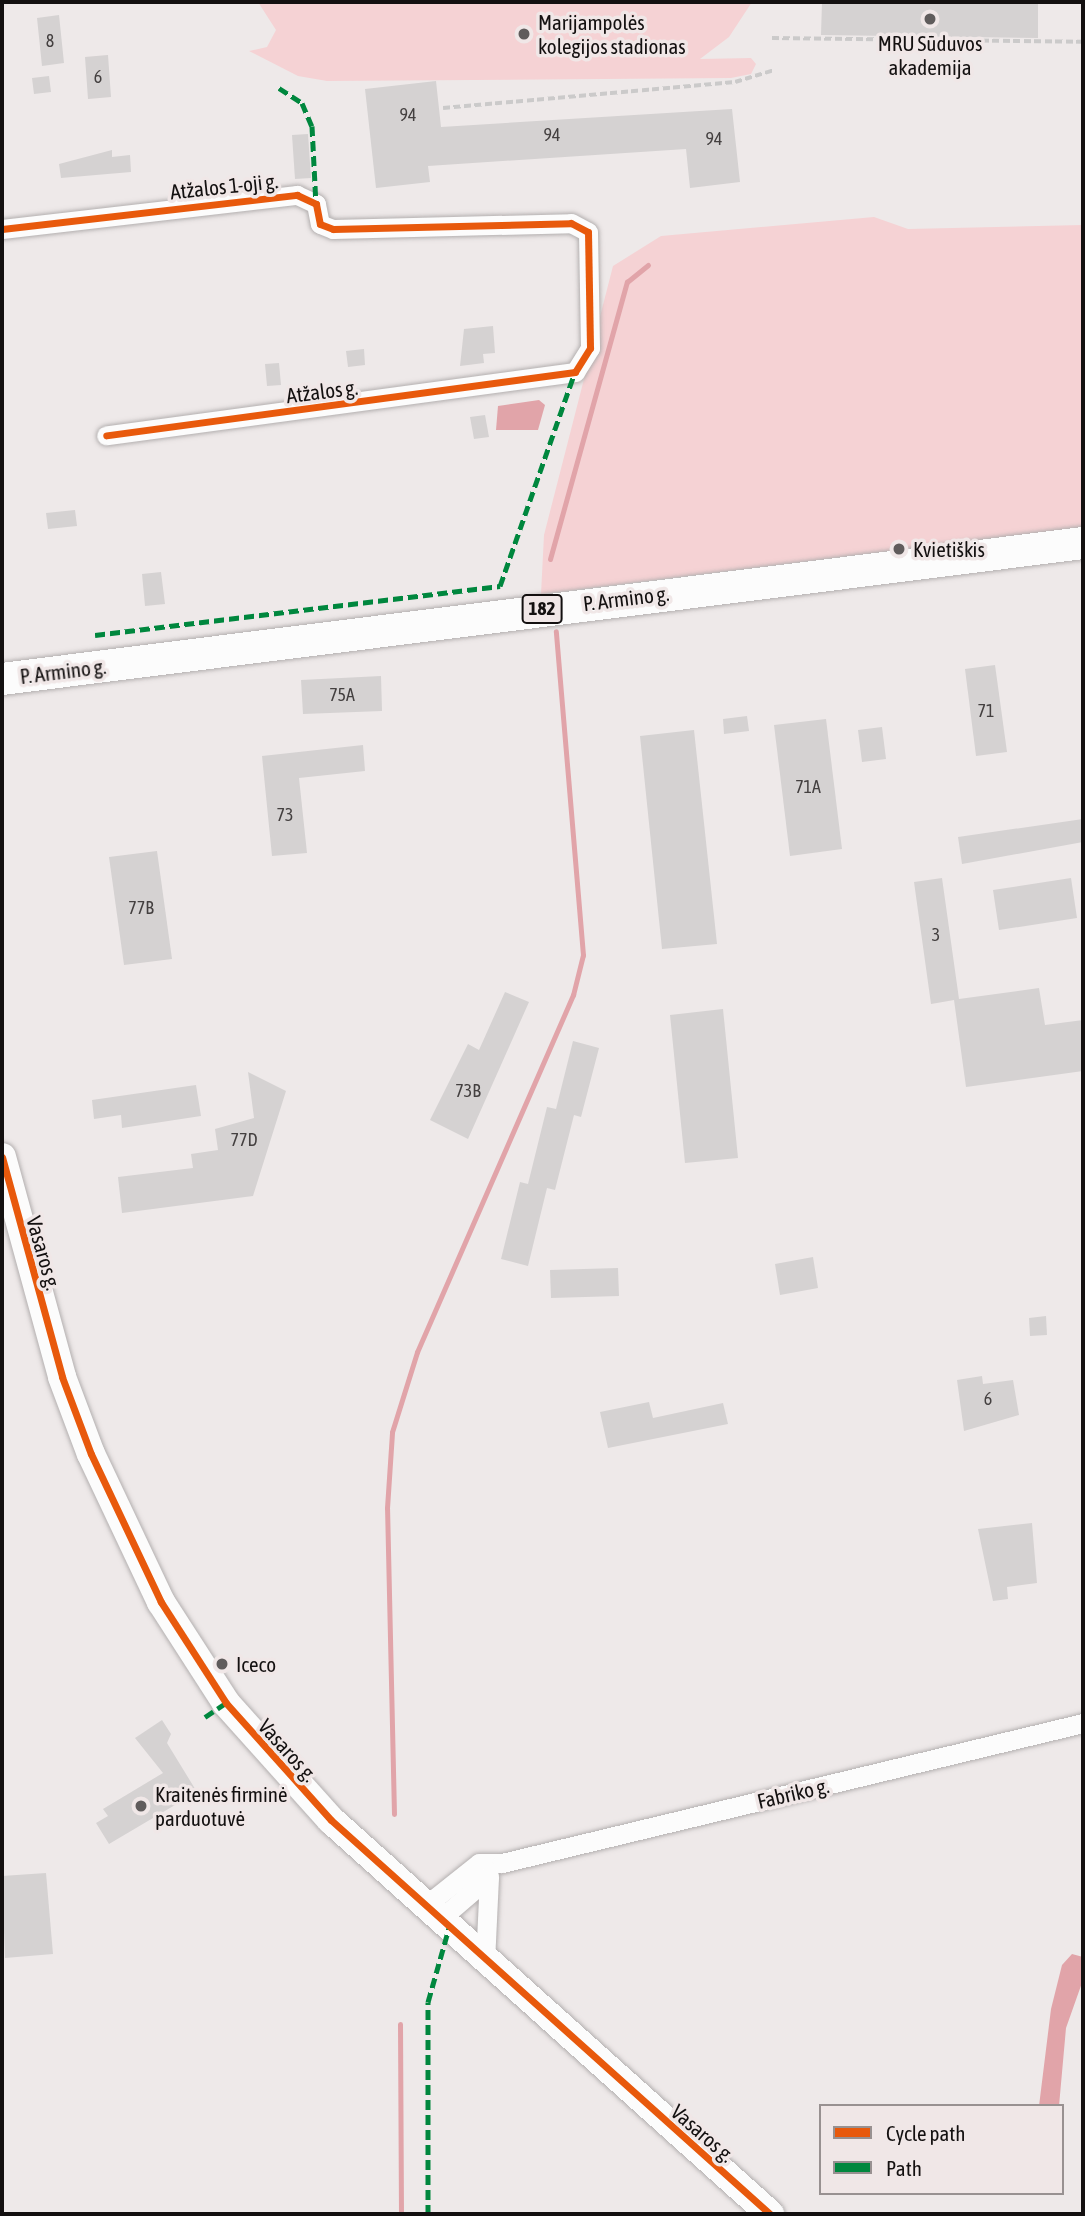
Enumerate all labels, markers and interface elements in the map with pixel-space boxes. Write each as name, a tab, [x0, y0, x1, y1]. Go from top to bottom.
place label: Marijampolės kolegijos stadionas	[538, 9, 686, 59]
marker: MRU Sūduvos akademija	[922, 11, 938, 27]
marker: Marijampolės kolegijos stadionas	[516, 26, 532, 42]
house number: 8	[46, 30, 54, 52]
place label: MRU Sūduvos akademija	[878, 30, 982, 80]
house number: 6	[94, 66, 102, 88]
house number: 94	[400, 104, 416, 126]
house number: 94	[544, 124, 560, 146]
house number: 94	[706, 128, 722, 150]
street label: Atžalos 1-oji g.	[169, 168, 279, 204]
street label: Atžalos g.	[285, 374, 359, 408]
place label: Kvietiškis	[913, 536, 985, 562]
marker: Kvietiškis	[891, 541, 907, 557]
street label: P. Armino g.	[581, 580, 671, 616]
road number: 182	[521, 594, 563, 624]
street label: P. Armino g.	[18, 653, 108, 689]
house number: 75A	[329, 684, 355, 706]
house number: 71	[978, 700, 994, 722]
house number: 71A	[795, 776, 821, 798]
house number: 73	[277, 804, 293, 826]
house number: 77B	[128, 897, 154, 919]
house number: 3	[932, 924, 940, 946]
house number: 73B	[455, 1080, 481, 1102]
house number: 77D	[231, 1129, 257, 1151]
street label: Vasaros g.	[21, 1213, 67, 1293]
house number: 6	[984, 1388, 992, 1410]
place label: Iceco	[236, 1651, 276, 1677]
marker: Iceco	[214, 1656, 230, 1672]
street label: Vasaros g.	[253, 1713, 323, 1787]
street label: Fabriko g.	[755, 1772, 831, 1814]
place label: Kraitenės firminė parduotuvė	[155, 1781, 288, 1831]
marker: Kraitenės firminė parduotuvė	[133, 1798, 149, 1814]
street label: Vasaros g.	[666, 2099, 740, 2167]
legend	[819, 2104, 1064, 2195]
text: Cycle path	[886, 2121, 965, 2145]
text: Path	[886, 2156, 922, 2180]

